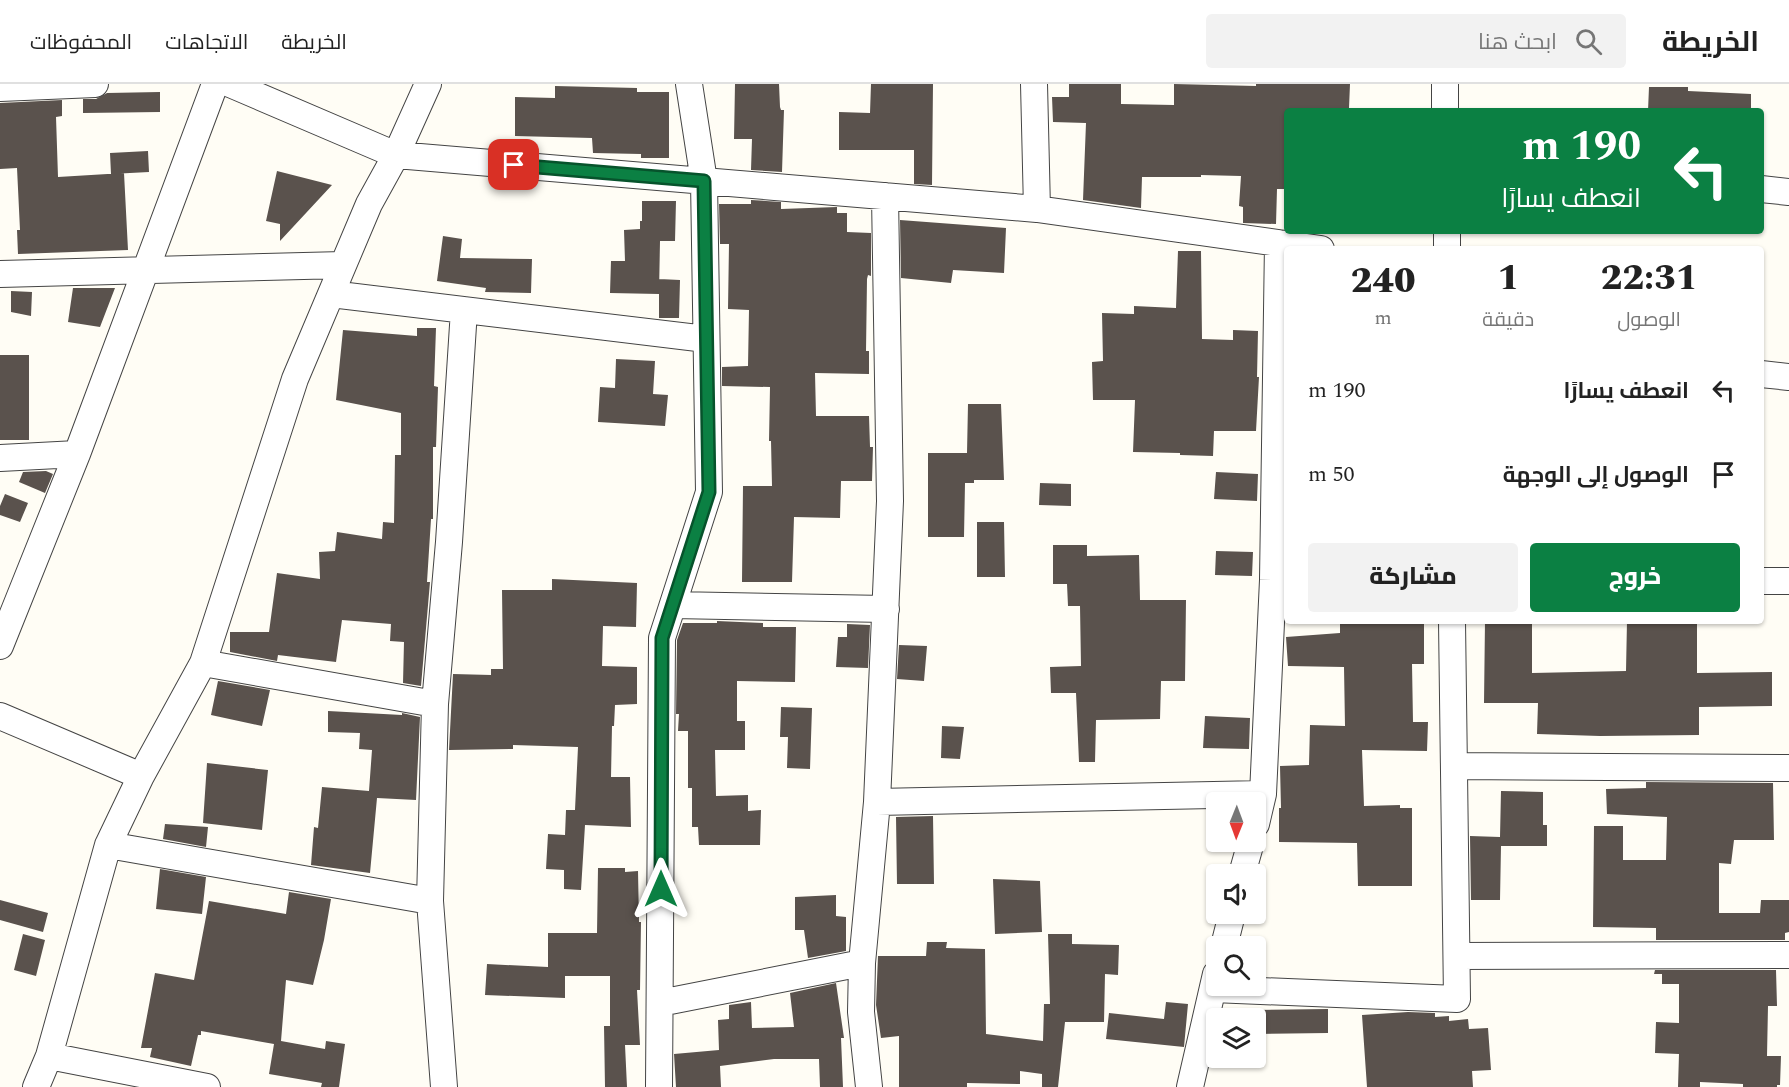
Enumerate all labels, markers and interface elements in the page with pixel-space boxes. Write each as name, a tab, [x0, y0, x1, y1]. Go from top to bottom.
search box	[1206, 14, 1626, 68]
text: الخريطة	[1662, 21, 1759, 64]
icon: search	[1572, 25, 1605, 58]
text: ابحث هنا	[1478, 26, 1557, 59]
text: المحفوظات	[30, 27, 132, 59]
text: الاتجاهات	[165, 27, 248, 59]
text: الخريطة	[281, 27, 347, 59]
text: 190 m	[1522, 115, 1641, 178]
icon: left	[1662, 132, 1740, 210]
pin	[488, 139, 539, 190]
icon: arrive	[497, 148, 530, 181]
text: انعطف يسارًا	[1501, 178, 1641, 220]
text: 1	[1497, 251, 1519, 306]
text: 22:31	[1601, 251, 1697, 306]
text: 240	[1351, 254, 1416, 309]
text: m	[1375, 303, 1392, 333]
text: دقيقة	[1482, 305, 1534, 335]
text: الوصول	[1617, 305, 1681, 335]
text: 190 m	[1308, 374, 1365, 407]
icon: left	[1707, 374, 1740, 407]
text: انعطف يسارًا	[1564, 375, 1689, 408]
text: 50 m	[1308, 458, 1354, 491]
icon: arrive	[1707, 458, 1740, 491]
text: الوصول إلى الوجهة	[1503, 459, 1689, 492]
button: مشاركة	[1308, 543, 1518, 612]
button: خروج	[1530, 543, 1740, 612]
north arrow	[1206, 792, 1266, 852]
map controls	[1206, 792, 1266, 1068]
position arrow	[629, 857, 693, 921]
button: sound	[1206, 864, 1266, 924]
button: search	[1206, 936, 1266, 996]
button: layers	[1206, 1008, 1266, 1068]

